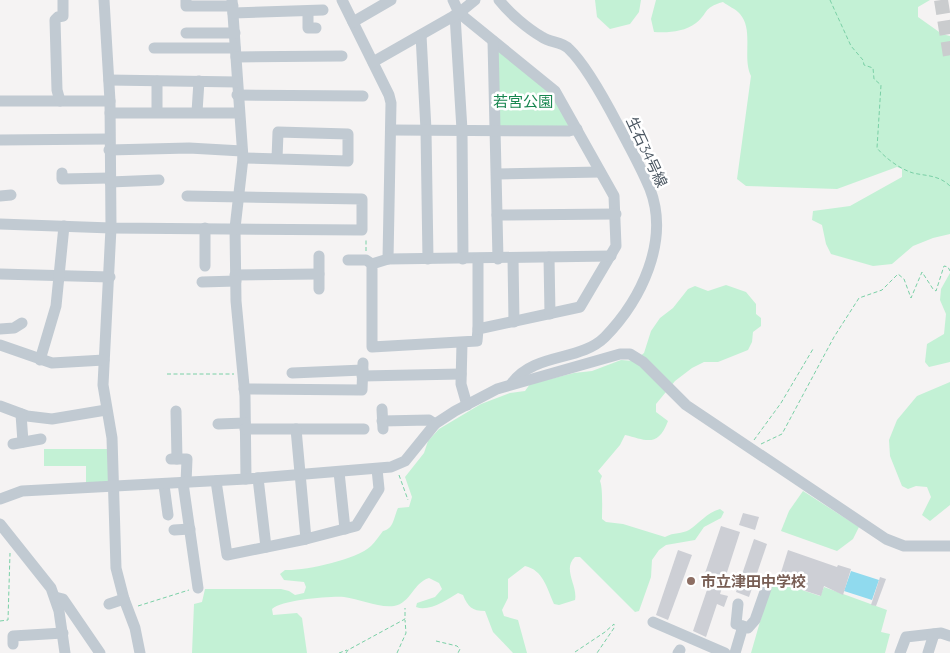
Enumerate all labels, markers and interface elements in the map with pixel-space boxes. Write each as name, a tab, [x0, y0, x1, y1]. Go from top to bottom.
park label: 若宮公園	[493, 92, 553, 111]
street label: 生石34号線	[622, 114, 672, 190]
place label: 市立津田中学校	[701, 572, 806, 591]
marker: 市立津田中学校	[685, 575, 697, 587]

